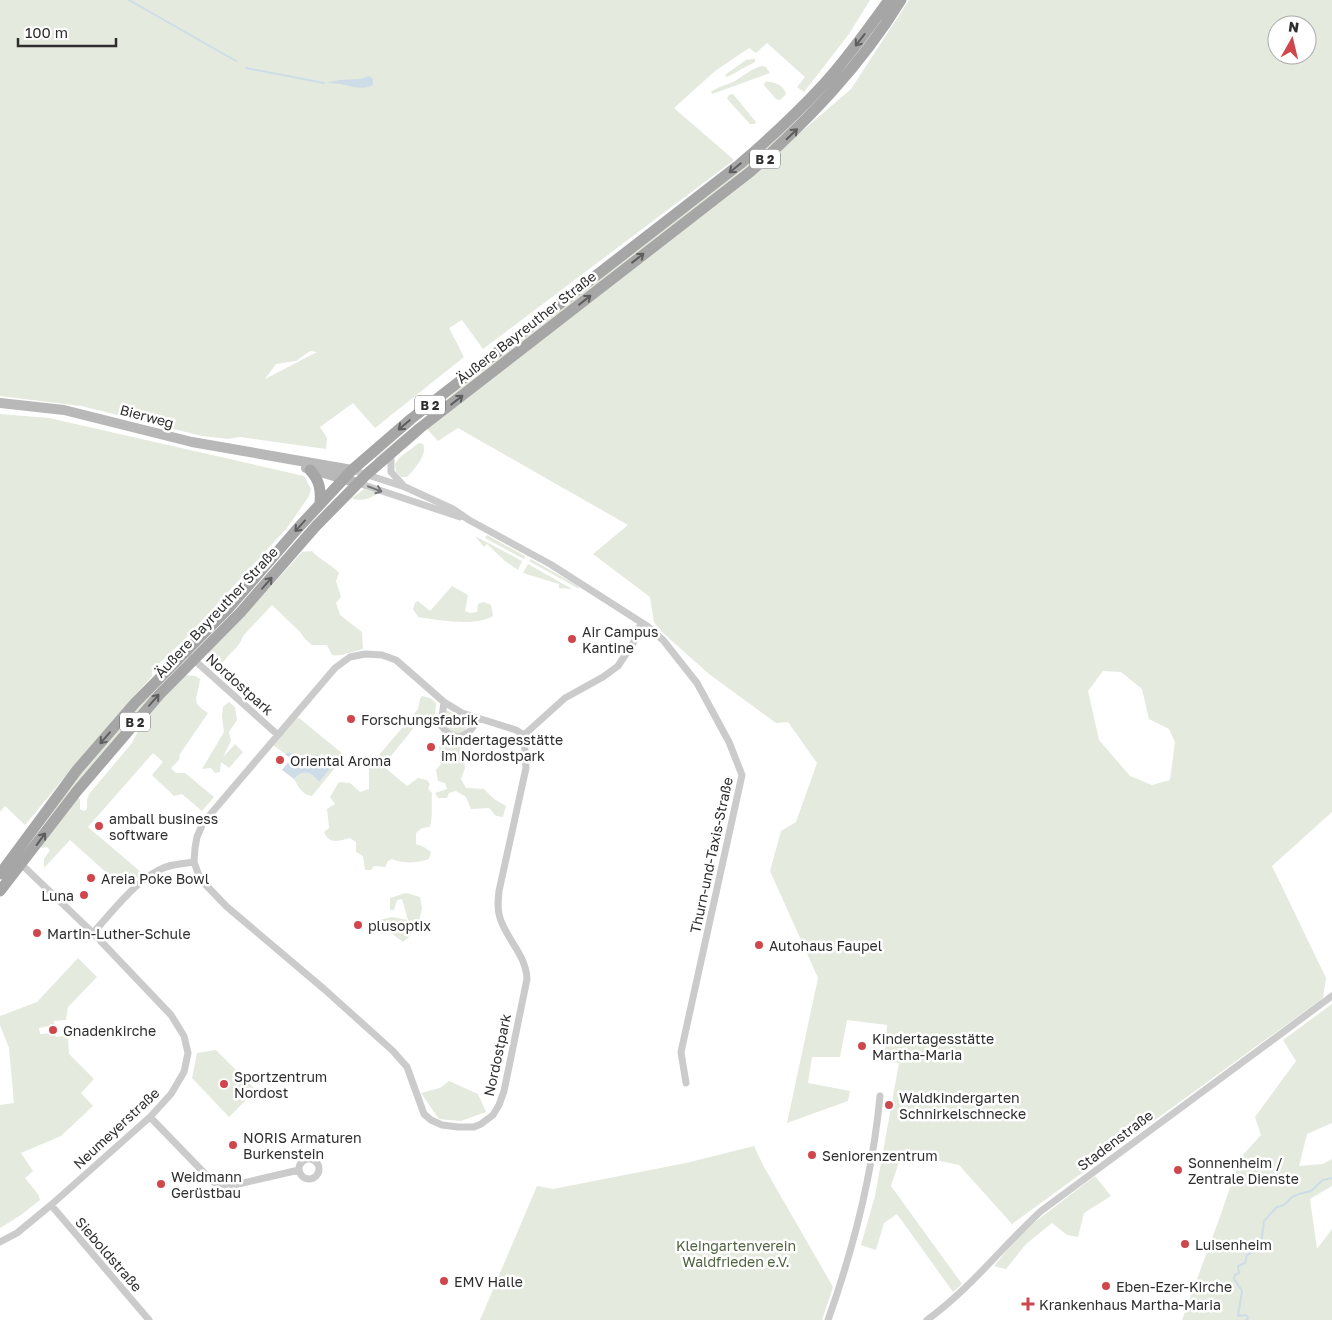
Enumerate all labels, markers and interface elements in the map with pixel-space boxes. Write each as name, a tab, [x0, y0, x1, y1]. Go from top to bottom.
scale bar	[18, 15, 115, 47]
north arrow	[1267, 15, 1317, 65]
text: N	[1287, 17, 1300, 36]
text: 100 m	[25, 23, 68, 41]
one-way arrow	[855, 33, 866, 46]
one-way arrow	[785, 128, 798, 140]
road number: B 2	[750, 150, 780, 168]
one-way arrow	[729, 163, 742, 174]
one-way arrow	[631, 253, 645, 263]
street label: Äußere Bayreuther Straße	[453, 267, 599, 387]
one-way arrow	[578, 294, 591, 305]
one-way arrow	[450, 394, 463, 405]
road number: B 2	[415, 396, 445, 414]
street label: Bierweg	[118, 401, 176, 431]
one-way arrow	[398, 419, 411, 430]
one-way arrow	[367, 485, 383, 494]
one-way arrow	[294, 520, 306, 533]
street label: Äußere Bayreuther Straße	[151, 543, 281, 681]
one-way arrow	[261, 577, 272, 590]
place label: Air Campus Kantine	[582, 623, 658, 656]
marker: Air Campus Kantine	[566, 633, 578, 645]
street label: Nordostpark	[203, 649, 277, 719]
one-way arrow	[149, 693, 160, 706]
place label: Forschungsfabrik	[361, 711, 478, 728]
road number: B 2	[120, 712, 150, 732]
marker: Forschungsfabrik	[345, 713, 357, 725]
place label: Kindertagesstätte im Nordostpark	[441, 731, 563, 764]
one-way arrow	[99, 732, 110, 745]
marker: Kindertagesstätte im Nordostpark	[425, 741, 437, 753]
place label: Oriental Aroma	[290, 752, 391, 769]
marker: Oriental Aroma	[274, 754, 286, 766]
street label: Thurn-und-Taxis-Straße	[686, 775, 736, 935]
place label: amball business software	[109, 810, 218, 843]
marker: amball business software	[93, 820, 105, 832]
one-way arrow	[36, 832, 46, 846]
place label: Areia Poke Bowl	[101, 870, 209, 887]
marker: Areia Poke Bowl	[85, 872, 97, 884]
place label: Luna	[41, 887, 74, 904]
marker: Luna	[78, 889, 90, 901]
place label: plusoptix	[368, 917, 431, 934]
marker: plusoptix	[352, 919, 364, 931]
place label: Martin-Luther-Schule	[47, 925, 191, 942]
marker: Martin-Luther-Schule	[31, 927, 43, 939]
place label: Autohaus Faupel	[769, 937, 882, 954]
marker: Autohaus Faupel	[753, 939, 765, 951]
street label: Nordostpark	[480, 1012, 514, 1098]
place label: Gnadenkirche	[63, 1022, 156, 1039]
marker: Gnadenkirche	[47, 1024, 59, 1036]
place label: Kindertagesstätte Martha-Maria	[872, 1030, 994, 1063]
marker: Kindertagesstätte Martha-Maria	[856, 1040, 868, 1052]
place label: Sportzentrum Nordost	[234, 1068, 327, 1101]
marker: Sportzentrum Nordost	[218, 1078, 230, 1090]
street label: Neumeyerstraße	[70, 1084, 162, 1172]
place label: Waldkindergarten Schnirkelschnecke	[899, 1089, 1026, 1122]
marker: Waldkindergarten Schnirkelschnecke	[883, 1099, 895, 1111]
street label: Stadenstraße	[1074, 1106, 1156, 1174]
place label: NORIS Armaturen Burkenstein	[243, 1129, 362, 1162]
marker: NORIS Armaturen Burkenstein	[227, 1139, 239, 1151]
place label: Seniorenzentrum	[822, 1147, 938, 1164]
marker: Seniorenzentrum	[806, 1149, 818, 1161]
place label: Sonnenheim / Zentrale Dienste	[1188, 1154, 1299, 1187]
marker: Sonnenheim / Zentrale Dienste	[1172, 1164, 1184, 1176]
place label: Weidmann Gerüstbau	[171, 1168, 242, 1201]
marker: Weidmann Gerüstbau	[155, 1178, 167, 1190]
street label: Sieboldstraße	[72, 1213, 146, 1295]
place label: Luisenheim	[1195, 1236, 1272, 1253]
park label: Kleingartenverein Waldfrieden e.V.	[676, 1237, 796, 1270]
marker: Luisenheim	[1179, 1238, 1191, 1250]
place label: EMV Halle	[454, 1273, 523, 1290]
marker: EMV Halle	[438, 1275, 450, 1287]
place label: Eben-Ezer-Kirche	[1116, 1278, 1232, 1295]
marker: Eben-Ezer-Kirche	[1100, 1280, 1112, 1292]
place label: Krankenhaus Martha-Maria	[1039, 1296, 1221, 1313]
marker: Krankenhaus Martha-Maria	[1021, 1297, 1035, 1311]

